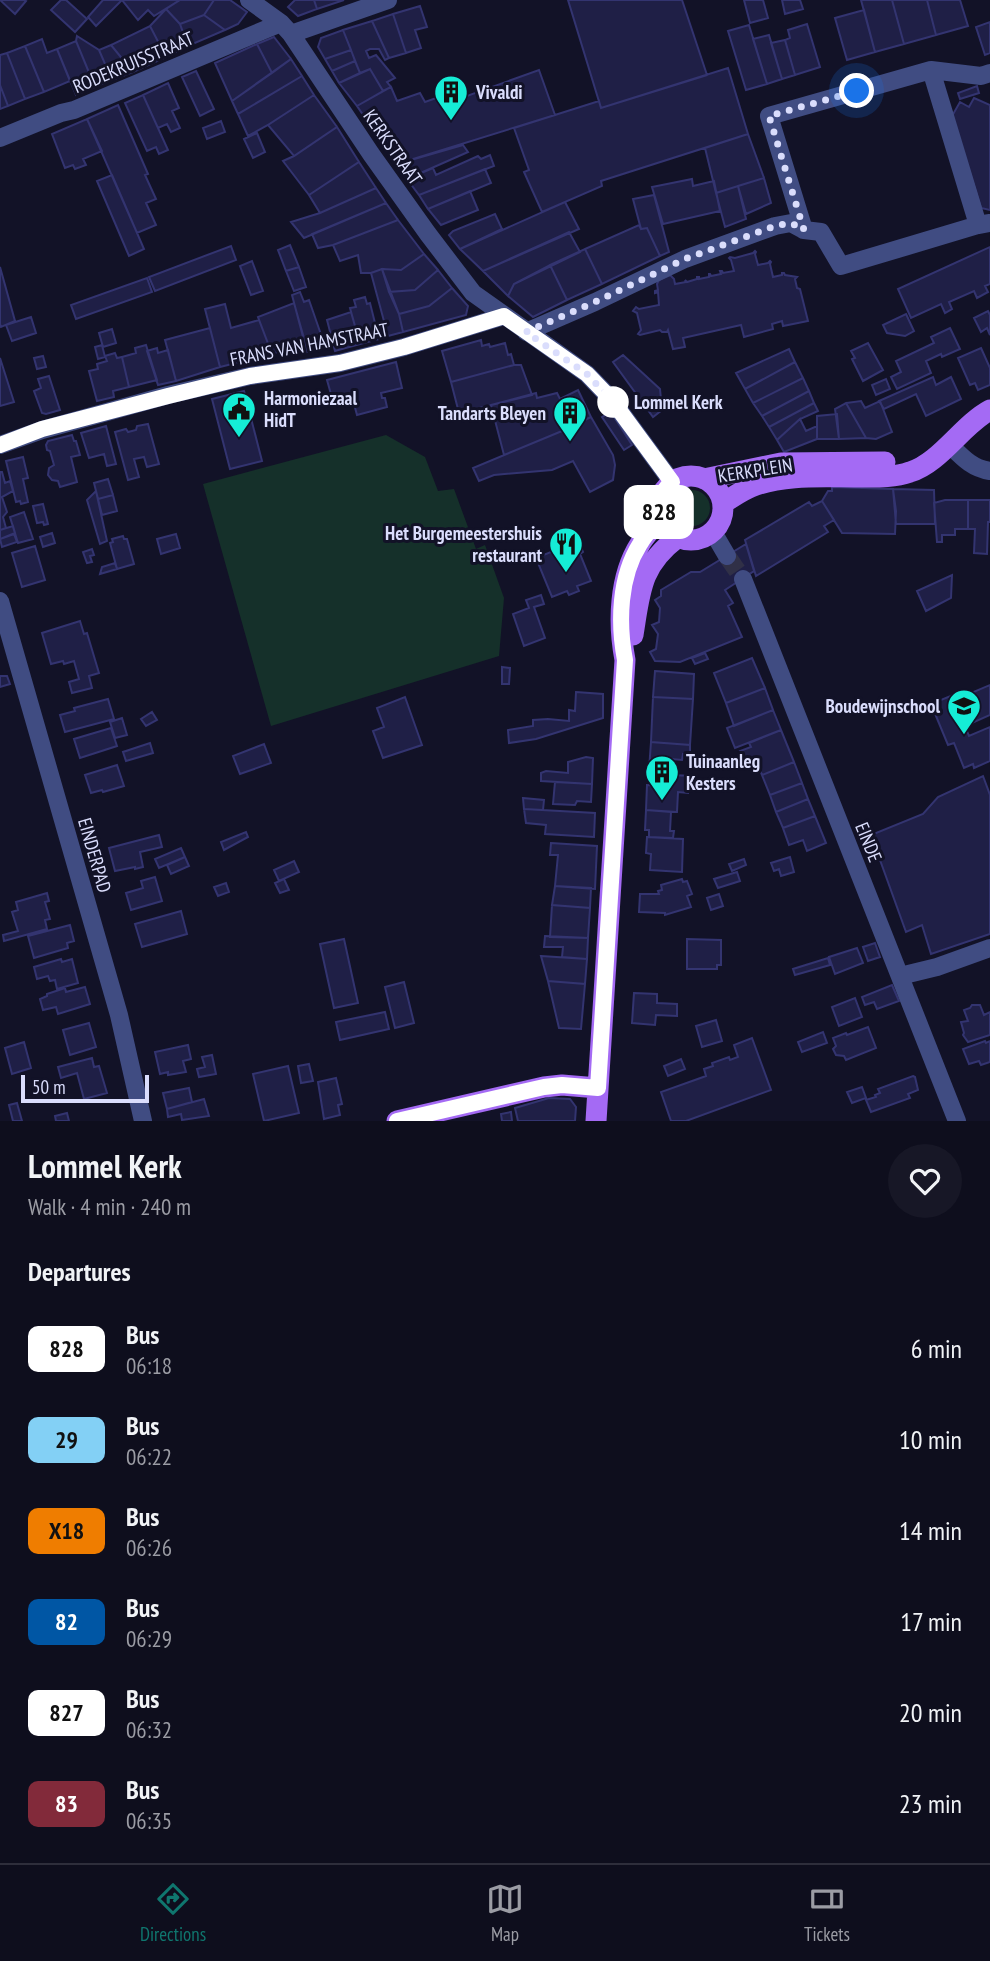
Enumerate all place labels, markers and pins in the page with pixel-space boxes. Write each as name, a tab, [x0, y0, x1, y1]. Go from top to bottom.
building icon: Vivaldi	[432, 73, 470, 122]
place label: Vivaldi	[475, 80, 523, 104]
place label: Harmoniezaal HidT	[264, 386, 357, 432]
marker: Lommel Kerk	[598, 387, 628, 417]
public building icon: Harmoniezaal HidT	[220, 390, 258, 439]
place label: Lommel Kerk	[634, 390, 723, 414]
building icon: Tandarts Bleyen	[551, 394, 589, 443]
place label: Tandarts Bleyen	[438, 401, 546, 425]
place label: Het Burgemeestershuis restaurant	[385, 521, 542, 567]
restaurant icon: Het Burgemeestershuis restaurant	[547, 525, 585, 574]
school or university icon: Boudewijnschool	[945, 687, 983, 736]
place label: Boudewijnschool	[825, 694, 940, 718]
place label: Tuinaanleg Kesters	[686, 749, 760, 795]
building icon: Tuinaanleg Kesters	[643, 753, 681, 802]

